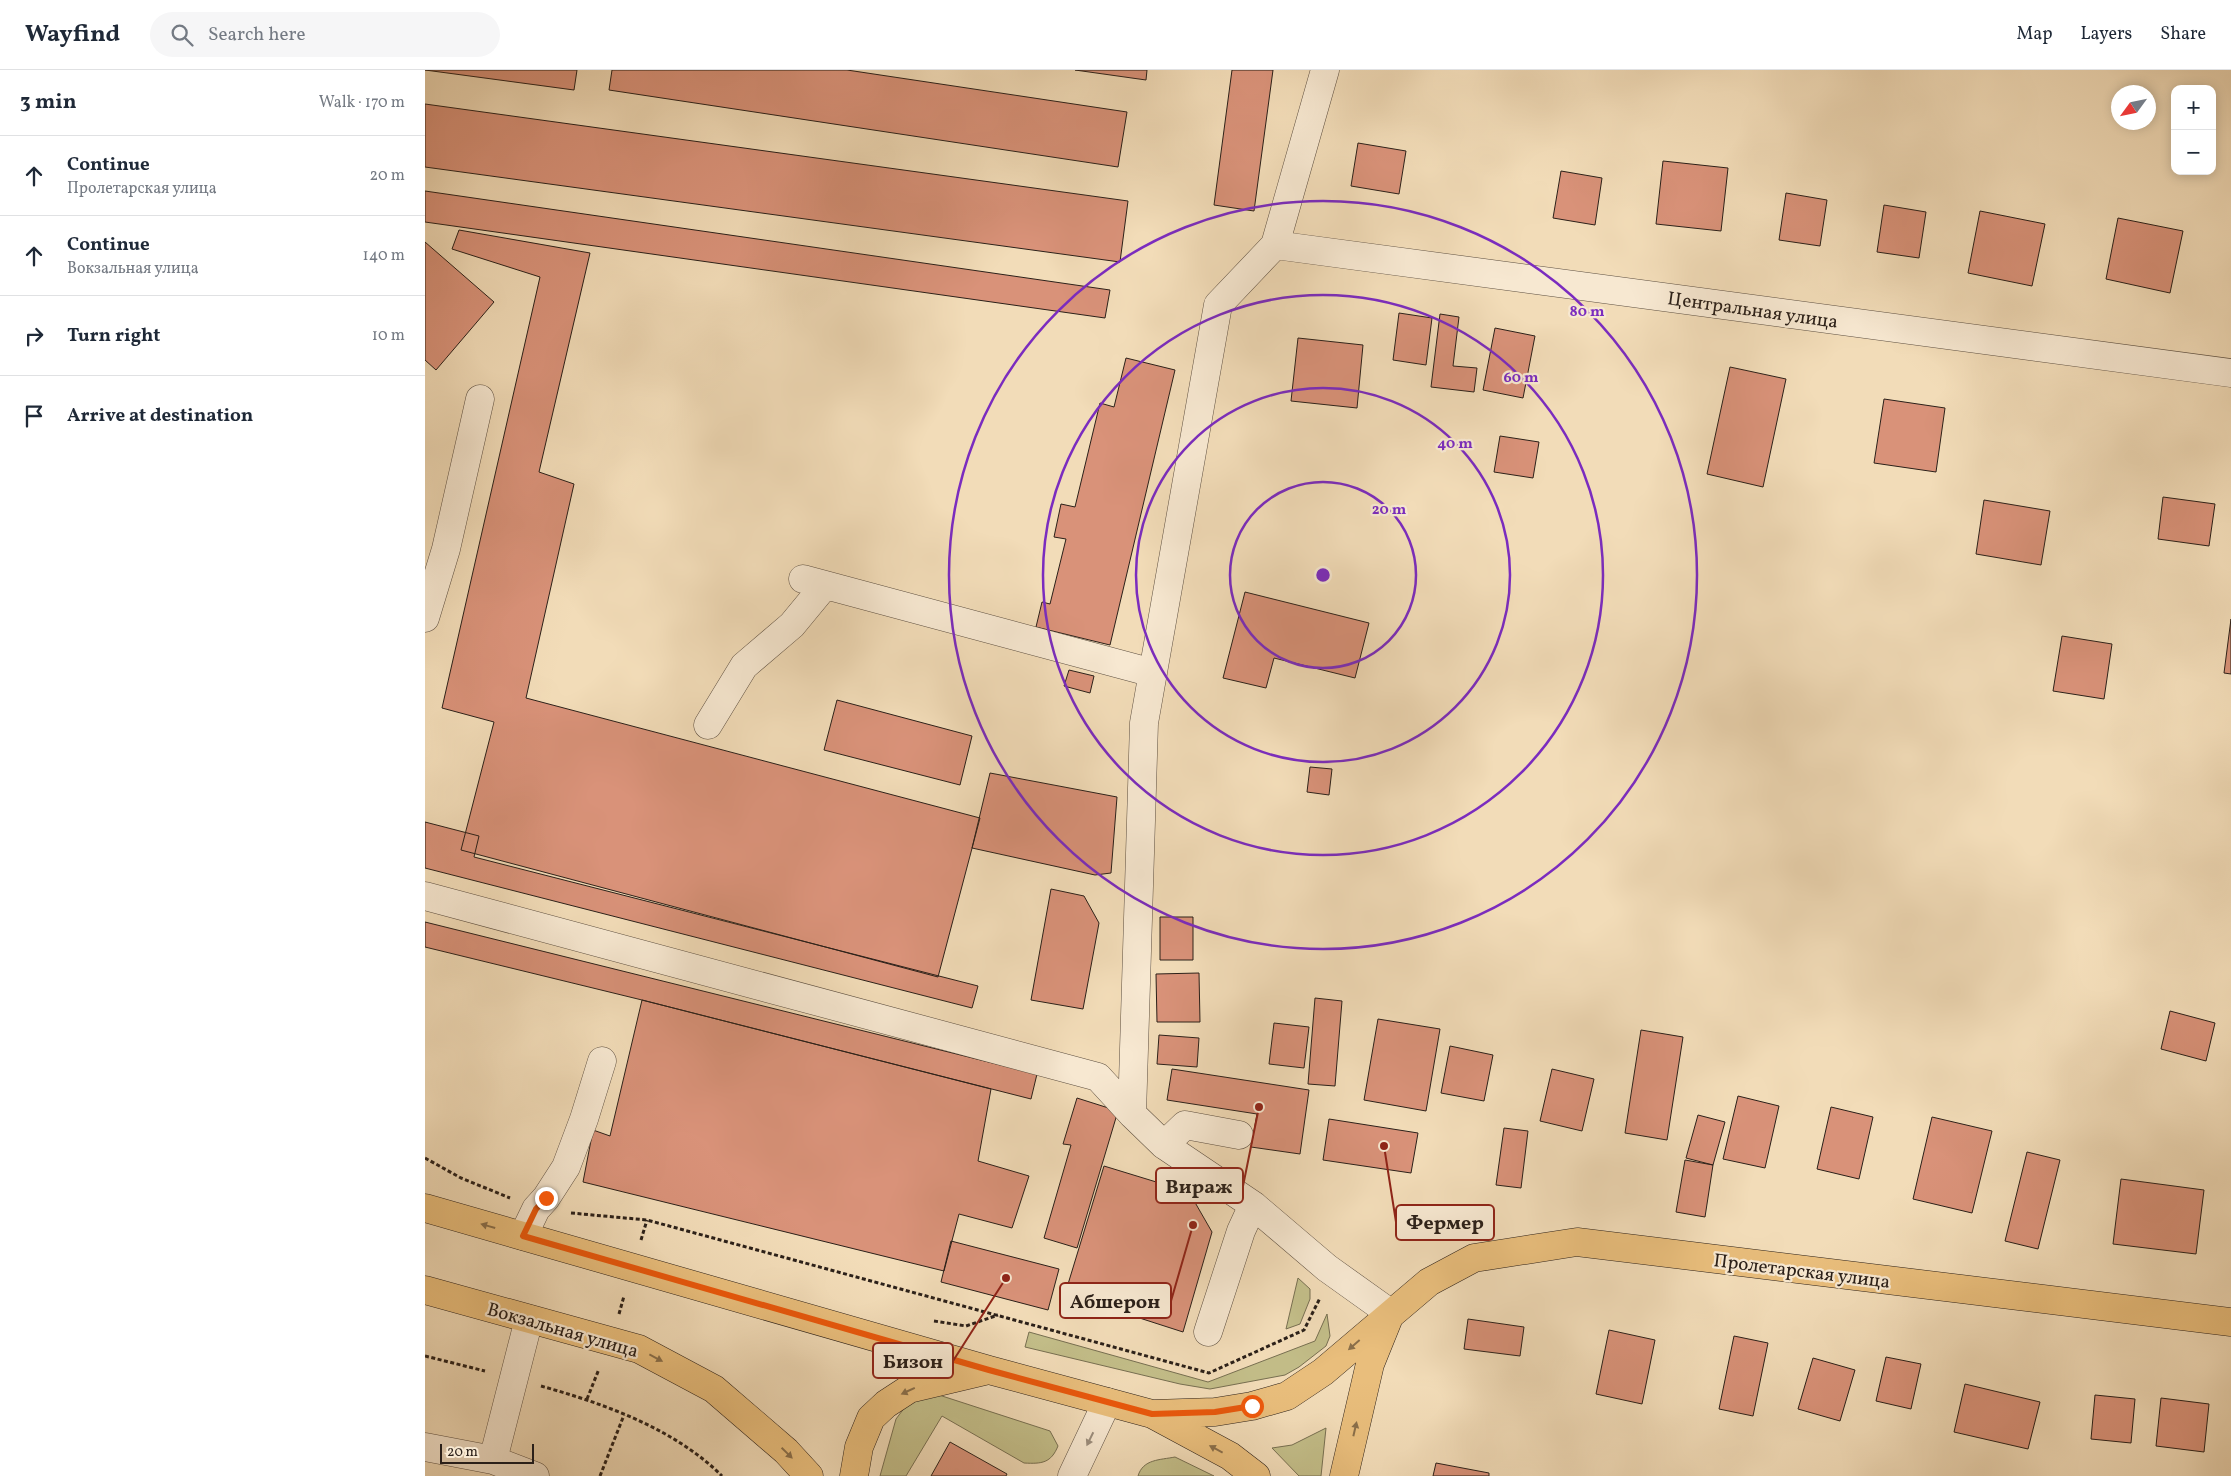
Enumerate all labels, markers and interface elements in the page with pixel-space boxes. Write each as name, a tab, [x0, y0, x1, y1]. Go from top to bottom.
search box	[150, 12, 500, 57]
text: Wayfind	[25, 18, 120, 52]
icon: search	[168, 21, 196, 49]
text: Search here	[208, 22, 305, 48]
text: Map	[2016, 22, 2052, 47]
text: Layers	[2080, 22, 2132, 47]
text: Share	[2160, 22, 2206, 47]
north arrow	[2111, 85, 2156, 130]
map controls	[2171, 85, 2216, 175]
button: +	[2171, 85, 2216, 130]
text: 3 min	[20, 88, 76, 117]
text: Walk · 170 m	[319, 92, 405, 114]
button: −	[2171, 130, 2216, 175]
text: Continue	[67, 152, 150, 178]
icon: ahead	[20, 162, 48, 190]
text: 20 m	[370, 165, 405, 187]
text: Пролетарская улица	[67, 178, 217, 200]
text: Continue	[67, 232, 150, 258]
icon: ahead	[20, 242, 48, 270]
text: 140 m	[363, 245, 405, 267]
text: Вокзальная улица	[67, 258, 199, 280]
street label: Центральная улица	[1666, 286, 1840, 336]
text: 80 m	[1570, 302, 1605, 323]
icon: right	[20, 322, 48, 350]
text: Turn right	[67, 323, 160, 349]
text: 10 m	[372, 325, 405, 347]
text: 60 m	[1504, 368, 1539, 389]
icon: arrive	[20, 402, 48, 430]
text: Arrive at destination	[67, 403, 253, 429]
text: 40 m	[1437, 434, 1473, 455]
text: 20 m	[1372, 500, 1407, 521]
centre of rings	[1314, 566, 1332, 584]
callout: Вираж	[1156, 1168, 1243, 1203]
text: Вираж	[1165, 1174, 1233, 1202]
route end	[535, 1187, 558, 1210]
callout: Фермер	[1396, 1205, 1494, 1240]
text: Фермер	[1406, 1210, 1484, 1238]
one-way arrow	[480, 1222, 495, 1230]
street label: Пролетарская улица	[1712, 1248, 1892, 1296]
callout: Абшерон	[1060, 1283, 1171, 1318]
text: Абшерон	[1070, 1289, 1160, 1317]
street label: Вокзальная улица	[484, 1297, 641, 1365]
one-way arrow	[1348, 1339, 1360, 1351]
callout: Бизон	[873, 1343, 953, 1378]
text: Бизон	[883, 1349, 943, 1377]
one-way arrow	[649, 1354, 663, 1362]
one-way arrow	[901, 1388, 915, 1396]
route start	[1241, 1395, 1264, 1418]
one-way arrow	[1351, 1421, 1359, 1436]
one-way arrow	[1085, 1432, 1093, 1446]
scale bar	[440, 1441, 534, 1464]
text: 20 m	[447, 1443, 478, 1462]
one-way arrow	[1209, 1445, 1223, 1453]
one-way arrow	[780, 1447, 792, 1459]

